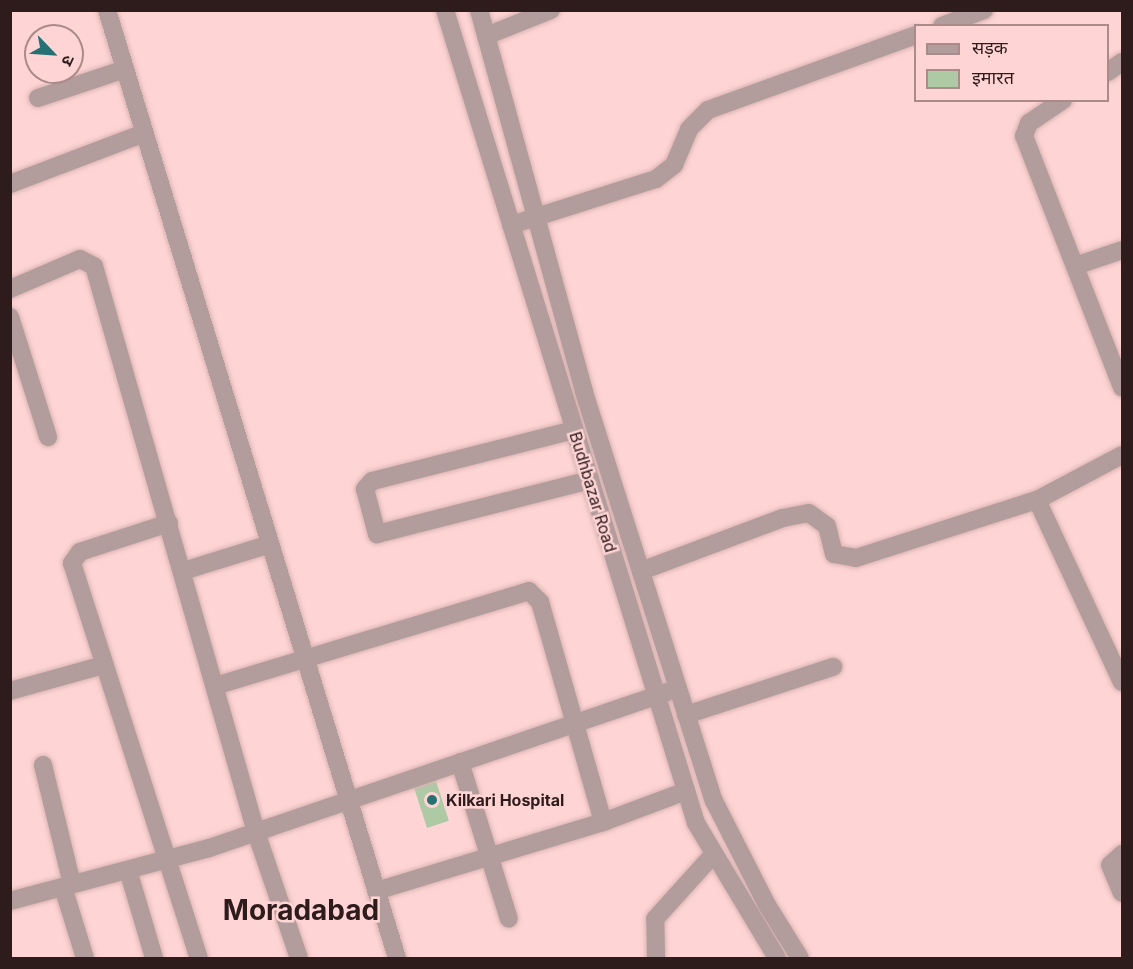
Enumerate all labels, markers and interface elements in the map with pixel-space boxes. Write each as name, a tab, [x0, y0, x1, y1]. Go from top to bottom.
north arrow	[24, 24, 84, 84]
legend	[914, 24, 1109, 102]
text: सड़क	[972, 37, 1008, 58]
text: उ	[57, 52, 80, 69]
text: इमारत	[972, 67, 1014, 88]
street label: Budhbazar Road	[566, 429, 620, 555]
place label: Kilkari Hospital	[446, 790, 564, 810]
marker: Kilkari Hospital	[423, 791, 441, 809]
district label: Moradabad	[223, 893, 379, 927]

